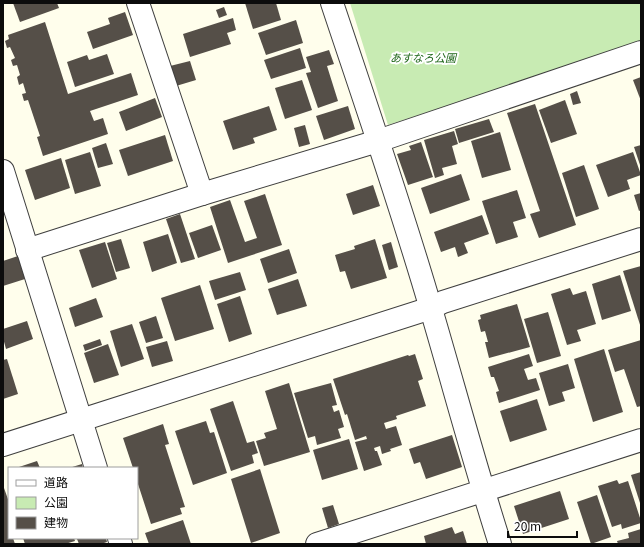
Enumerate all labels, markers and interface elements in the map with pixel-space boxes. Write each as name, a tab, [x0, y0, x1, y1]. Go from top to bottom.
park label: あすなろ公園	[390, 49, 458, 65]
legend	[8, 467, 138, 539]
text: 道路	[44, 473, 68, 490]
text: 公園	[44, 493, 68, 510]
text: 建物	[44, 513, 68, 530]
scale bar	[508, 513, 577, 539]
text: 20 m	[514, 517, 541, 534]

